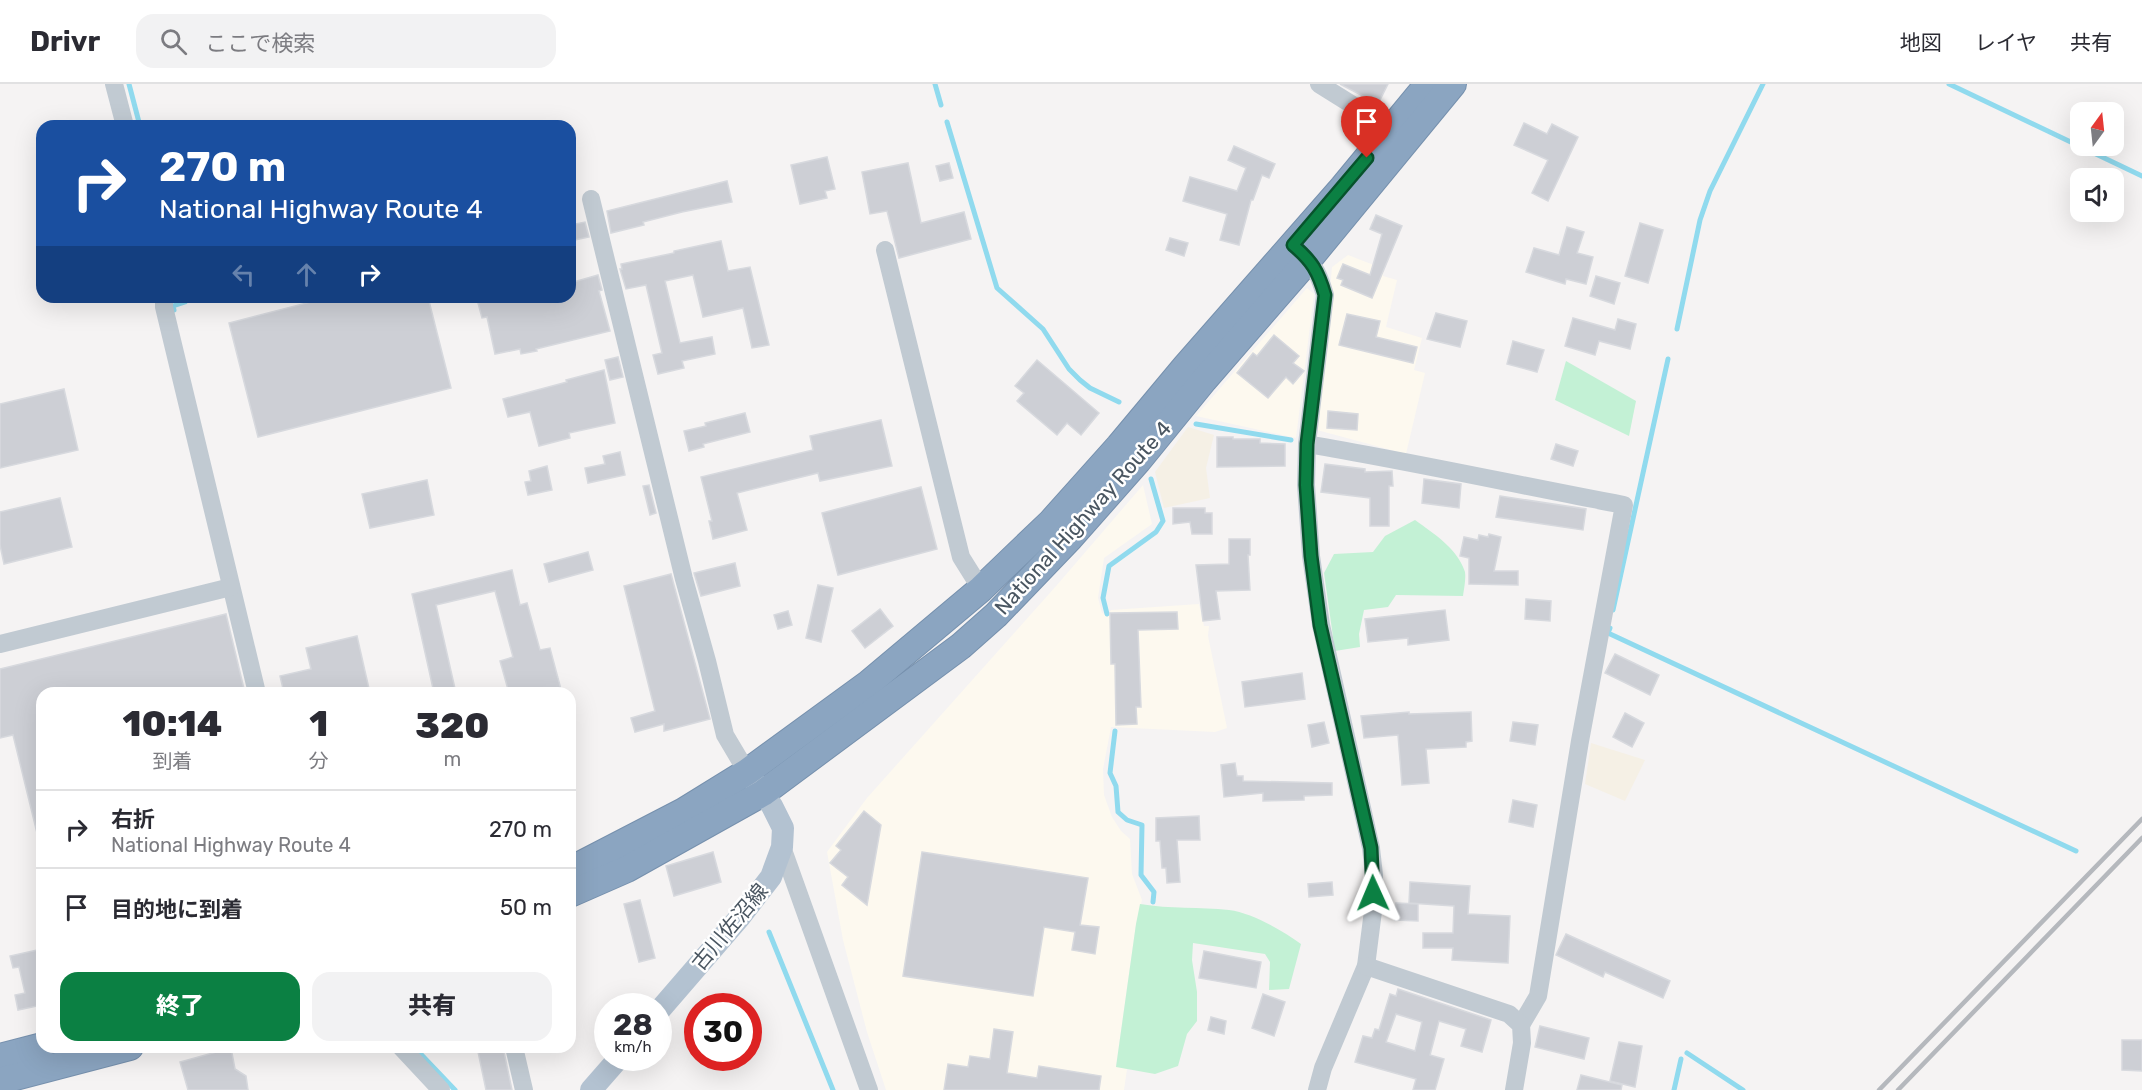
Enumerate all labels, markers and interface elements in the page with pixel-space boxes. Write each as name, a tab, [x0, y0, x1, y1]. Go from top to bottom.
search box	[136, 14, 556, 68]
text: Drivr	[30, 25, 100, 58]
icon: search	[157, 25, 190, 58]
text: ここで検索	[205, 30, 315, 57]
text: 地図	[1900, 30, 1942, 55]
text: レイヤ	[1975, 30, 2037, 55]
text: 共有	[2070, 30, 2112, 55]
pin	[1341, 96, 1392, 158]
north arrow	[2070, 102, 2124, 156]
map controls	[2070, 102, 2124, 222]
icon: arrive	[1350, 105, 1383, 138]
text: 270 m	[159, 142, 286, 192]
icon: right	[60, 144, 138, 222]
button: sound	[2070, 168, 2124, 222]
text: National Highway Route 4	[159, 193, 483, 225]
icon: left	[227, 258, 260, 291]
icon: ahead	[290, 258, 323, 291]
icon: right	[353, 258, 386, 291]
street label: National Highway Route 4	[989, 416, 1176, 620]
text: 10:14	[123, 702, 222, 745]
text: 1	[309, 702, 328, 745]
text: 320	[415, 704, 489, 747]
text: m	[443, 747, 461, 771]
text: 到着	[152, 749, 192, 773]
text: 分	[309, 749, 329, 773]
text: 右折	[111, 806, 155, 833]
icon: right	[60, 813, 93, 846]
text: 270 m	[489, 816, 552, 843]
text: National Highway Route 4	[111, 833, 351, 857]
position arrow	[1341, 861, 1405, 925]
street label: 古川佐沼線	[686, 878, 773, 975]
icon: arrive	[60, 891, 93, 924]
text: 50 m	[500, 894, 552, 921]
text: 目的地に到着	[111, 896, 243, 923]
button: 終了	[60, 972, 300, 1041]
button: 共有	[312, 972, 552, 1041]
speed limit sign: 30	[684, 993, 762, 1071]
text: 28	[613, 1007, 653, 1043]
text: km/h	[614, 1038, 652, 1056]

